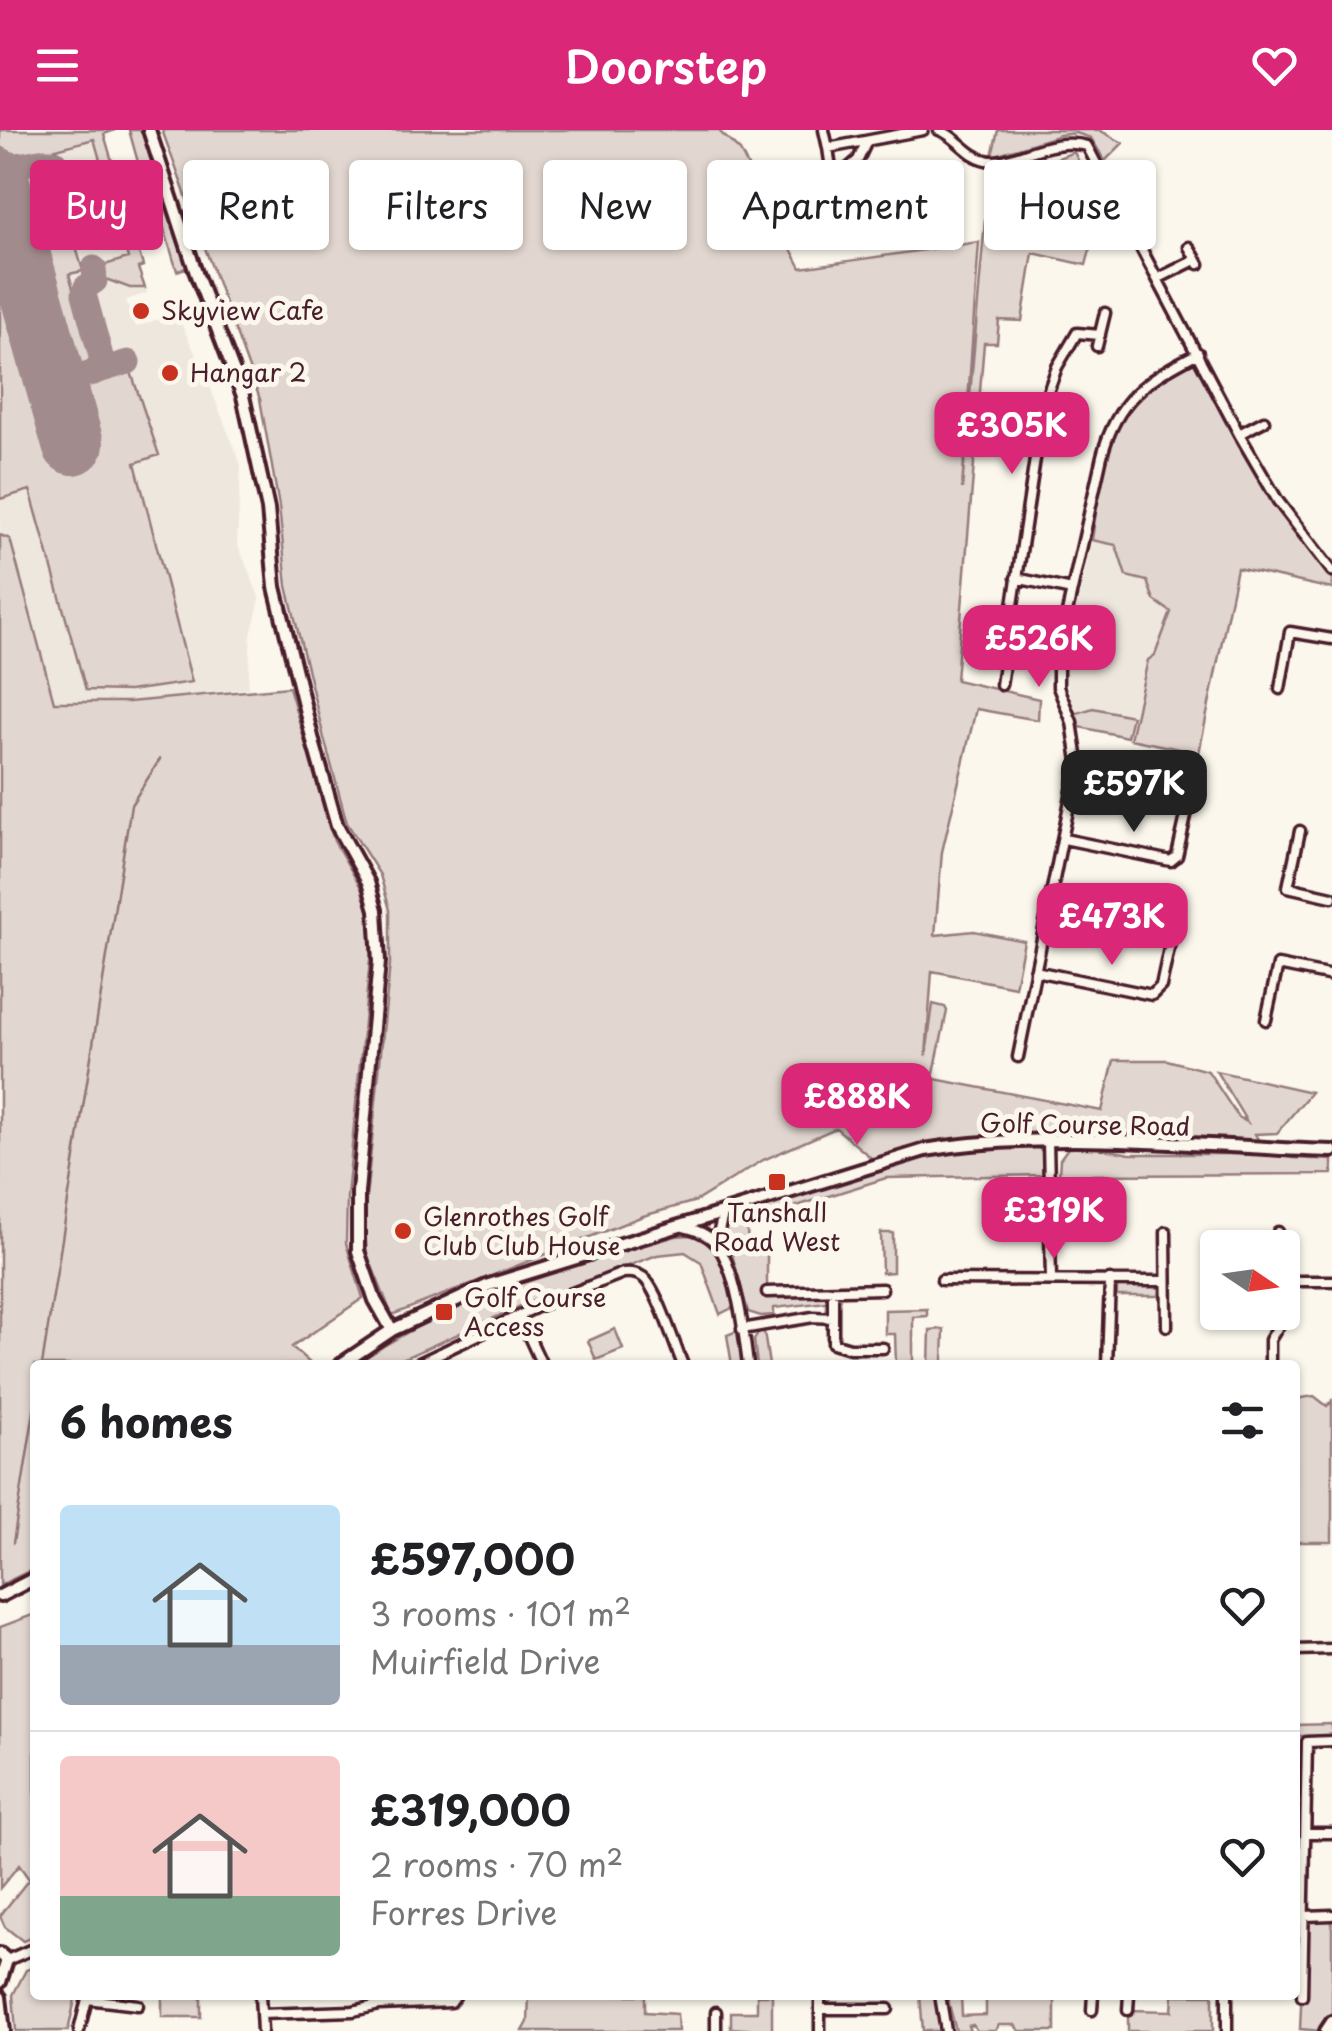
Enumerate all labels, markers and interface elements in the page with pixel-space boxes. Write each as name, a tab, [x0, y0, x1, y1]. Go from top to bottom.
text: Doorstep	[565, 31, 767, 99]
icon: menu	[30, 38, 85, 93]
icon: heart	[1247, 38, 1302, 93]
chip: Buy	[30, 160, 163, 250]
chip: Rent	[183, 160, 329, 250]
chip: Filters	[349, 160, 523, 250]
chip: New	[543, 160, 687, 250]
chip: Apartment	[707, 160, 964, 250]
chip: House	[984, 160, 1156, 250]
place label: Skyview Cafe	[161, 291, 324, 329]
marker: Skyview Cafe	[130, 300, 152, 322]
place label: Hangar 2	[190, 353, 306, 391]
marker: Hangar 2	[159, 362, 181, 384]
pin: £305K	[942, 392, 1082, 477]
text: £305K	[956, 400, 1068, 448]
pin: £526K	[969, 605, 1109, 690]
text: £526K	[985, 613, 1093, 661]
pin: £597K	[1064, 750, 1204, 835]
text: £597K	[1083, 758, 1185, 806]
pin: £473K	[1042, 883, 1182, 968]
text: £473K	[1059, 891, 1165, 939]
pin: £888K	[787, 1063, 927, 1148]
text: £888K	[803, 1071, 911, 1119]
street label: Golf Course Road	[979, 1103, 1191, 1145]
marker: Tanshall Road West	[766, 1171, 788, 1193]
pin: £319K	[984, 1177, 1124, 1262]
text: £319K	[1004, 1185, 1104, 1233]
place label: Tanshall Road West	[714, 1193, 840, 1260]
place label: Glenrothes Golf Club Club House	[423, 1197, 620, 1264]
marker: Glenrothes Golf Club Club House	[392, 1220, 414, 1242]
north arrow	[1200, 1230, 1300, 1330]
map controls	[1200, 1230, 1300, 1330]
place label: Golf Course Access	[464, 1278, 606, 1345]
marker: Golf Course Access	[433, 1301, 455, 1323]
text: 6 homes	[60, 1389, 233, 1452]
icon: filters	[1215, 1393, 1270, 1448]
text: £597,000	[370, 1526, 575, 1589]
icon: home	[140, 1545, 260, 1665]
icon: heart	[1215, 1578, 1270, 1633]
text: 3 rooms · 101 m²	[370, 1589, 631, 1637]
text: Muirfield Drive	[370, 1637, 601, 1685]
text: £319,000	[370, 1777, 571, 1840]
icon: home	[140, 1796, 260, 1916]
icon: heart	[1215, 1829, 1270, 1884]
text: 2 rooms · 70 m²	[370, 1840, 623, 1888]
text: Forres Drive	[370, 1888, 557, 1936]

